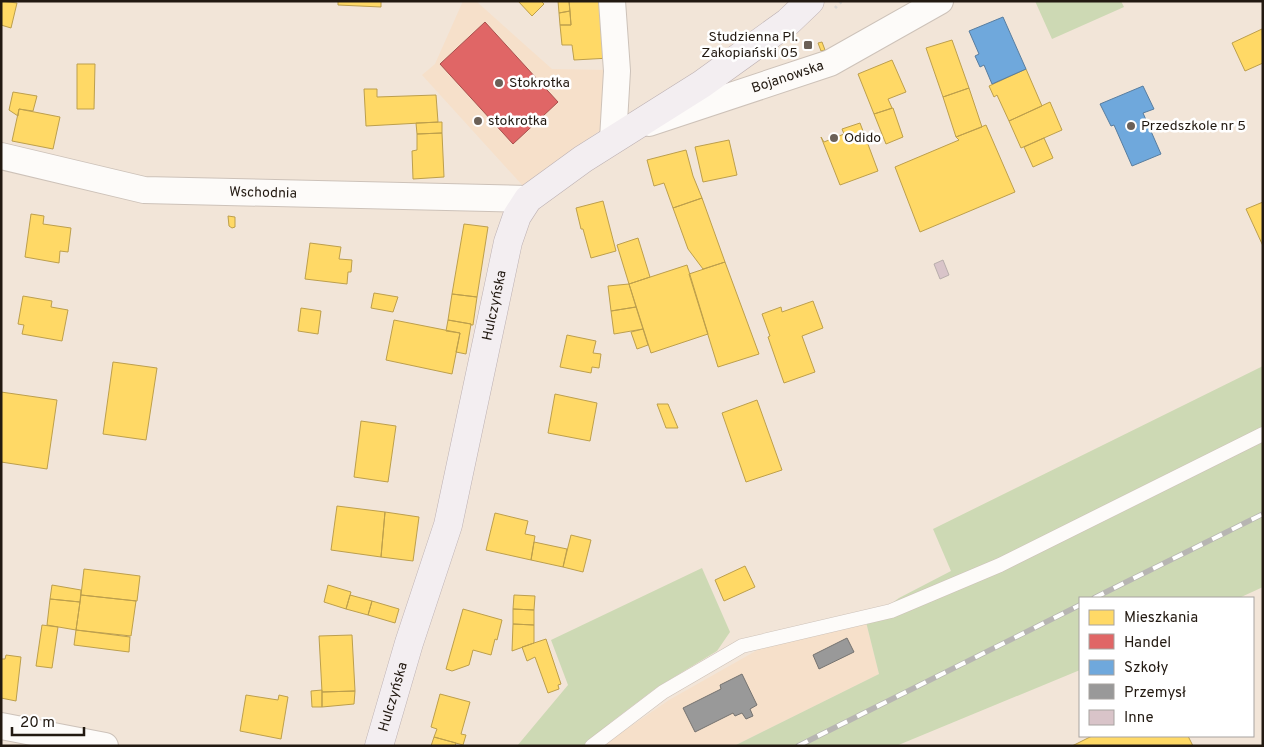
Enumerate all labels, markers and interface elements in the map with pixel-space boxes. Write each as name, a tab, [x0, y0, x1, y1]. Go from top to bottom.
place label: Studzienna Pl. Zakopiański 05	[701, 29, 798, 62]
marker: Studzienna Pl. Zakopiański 05	[802, 39, 814, 51]
street label: Bojanowska	[749, 57, 826, 97]
place label: Stokrotka	[509, 75, 570, 92]
marker: Stokrotka	[493, 77, 505, 89]
place label: stokrotka	[488, 113, 547, 130]
marker: stokrotka	[472, 115, 484, 127]
place label: Przedszkole nr 5	[1141, 118, 1246, 135]
marker: Przedszkole nr 5	[1125, 120, 1137, 132]
place label: Odido	[844, 130, 881, 147]
marker: Odido	[828, 132, 840, 144]
street label: Wschodnia	[229, 183, 297, 202]
street label: Hulczyńska	[479, 269, 510, 342]
legend	[1079, 597, 1254, 737]
text: Mieszkania	[1124, 609, 1198, 628]
text: Handel	[1124, 634, 1171, 653]
text: Szkoły	[1124, 659, 1168, 678]
street label: Hulczyńska	[375, 660, 411, 734]
text: Przemysł	[1124, 684, 1186, 703]
scale bar	[12, 704, 85, 736]
text: Inne	[1124, 709, 1154, 728]
text: 20 m	[20, 714, 55, 733]

